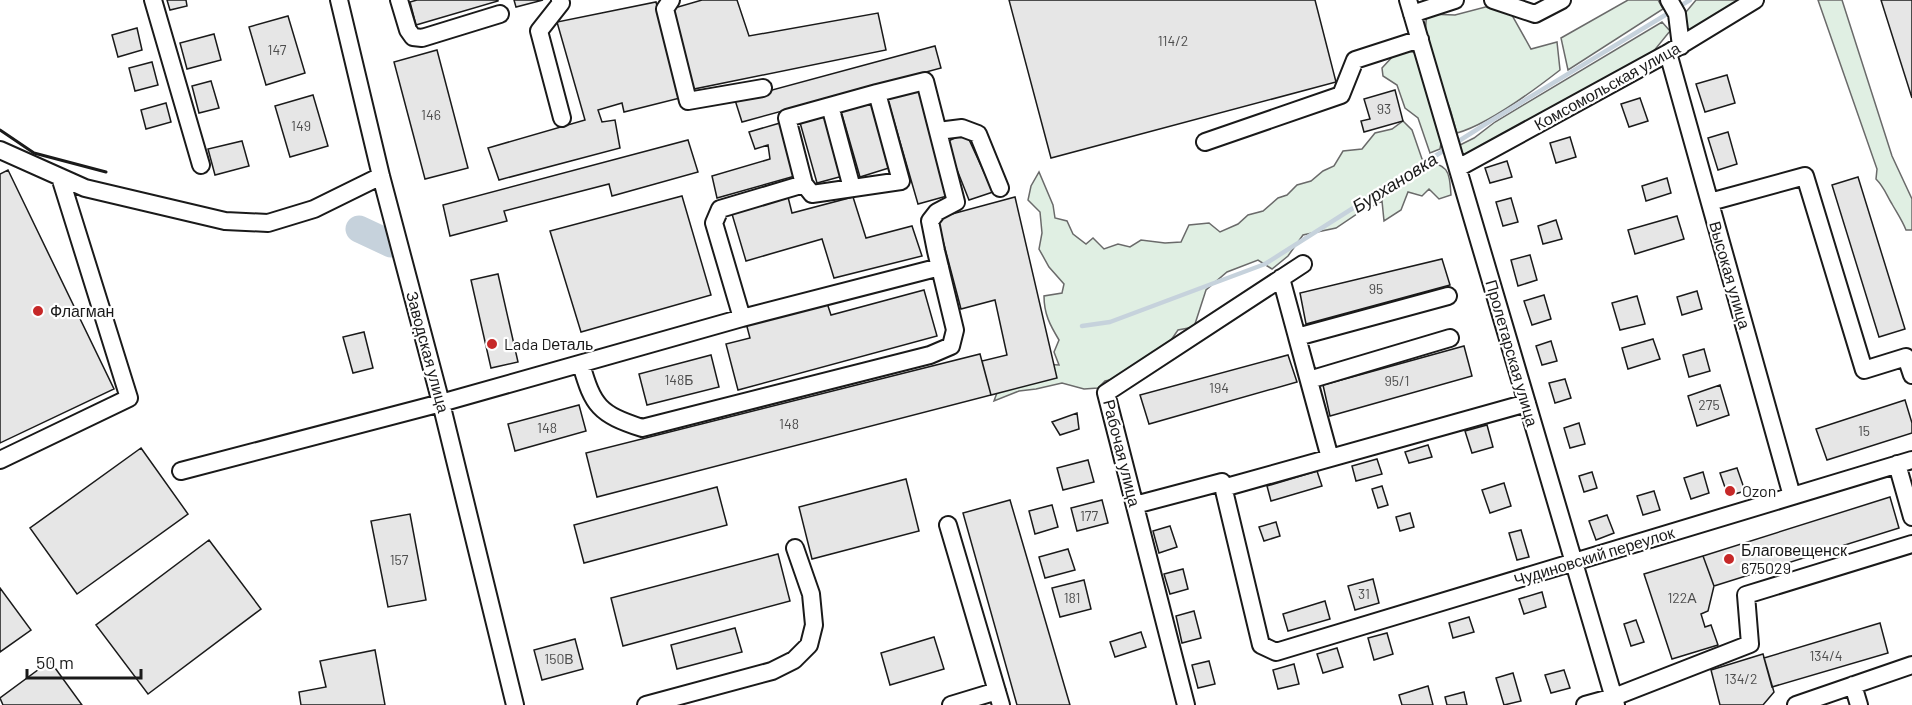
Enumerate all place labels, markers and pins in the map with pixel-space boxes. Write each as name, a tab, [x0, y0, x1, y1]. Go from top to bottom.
place label: Флагман	[50, 301, 114, 320]
marker: Флагман	[31, 304, 45, 318]
place label: Lada Dеталь	[504, 334, 593, 353]
marker: Lada Dеталь	[485, 337, 499, 351]
place label: Ozon	[1742, 481, 1776, 500]
marker: Ozon	[1723, 484, 1737, 498]
place label: Благовещенск 675029	[1741, 540, 1848, 577]
marker: Благовещенск 675029	[1722, 552, 1736, 566]

